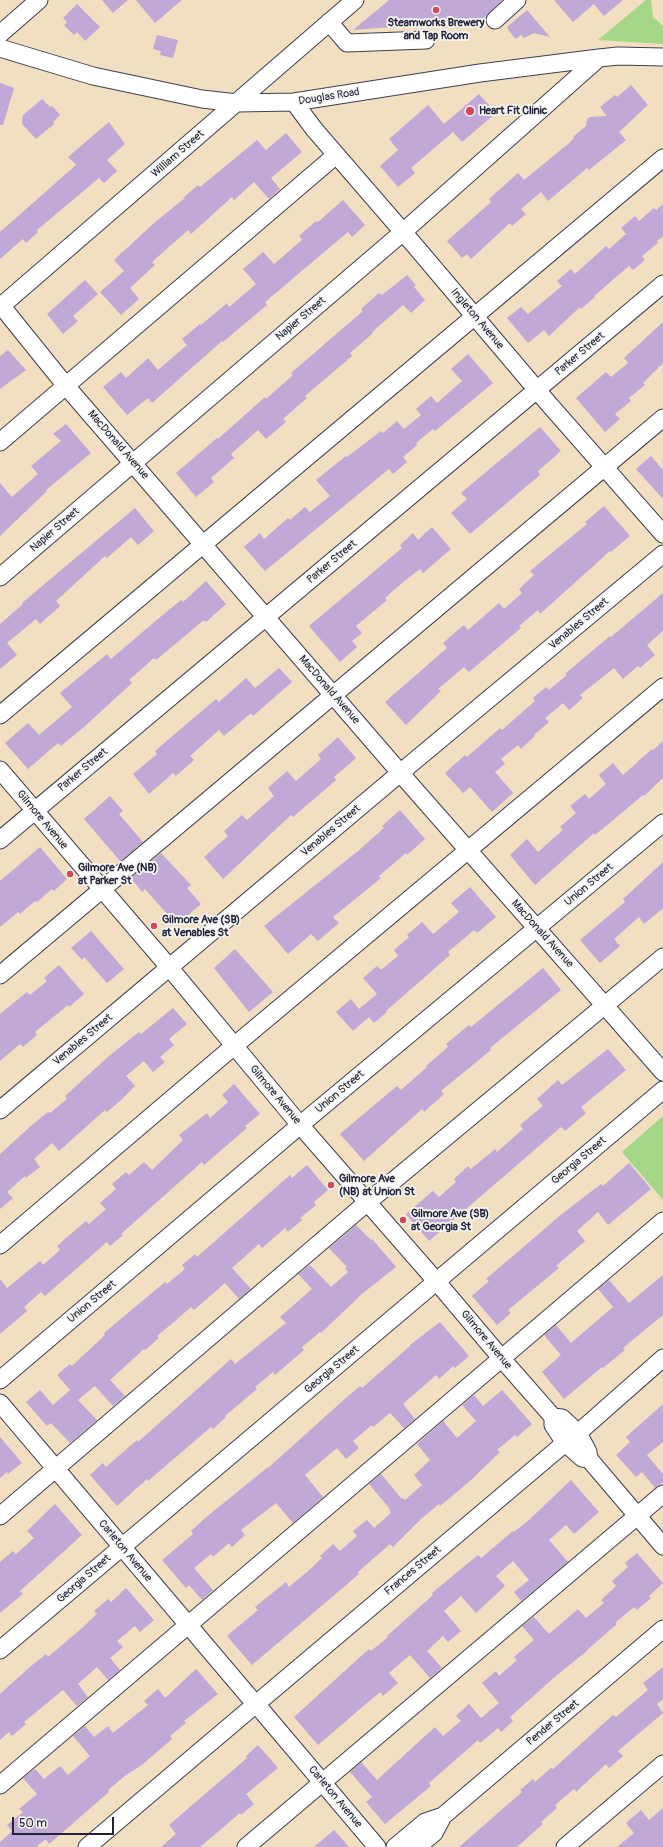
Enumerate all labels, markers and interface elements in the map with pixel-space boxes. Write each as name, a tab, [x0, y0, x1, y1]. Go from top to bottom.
marker: Steamworks Brewery and Tap Room	[431, 5, 441, 15]
place label: Steamworks Brewery and Tap Room	[387, 16, 485, 42]
street label: Douglas Road	[298, 86, 360, 108]
place label: Heart Fit Clinic	[479, 104, 547, 118]
marker: Heart Fit Clinic	[464, 105, 476, 117]
street label: William Street	[149, 127, 207, 181]
street label: Ingleton Avenue	[448, 286, 506, 352]
street label: Napier Street	[273, 294, 329, 344]
street label: Parker Street	[552, 329, 608, 379]
street label: MacDonald Avenue	[85, 408, 151, 482]
street label: Napier Street	[28, 505, 82, 555]
street label: Parker Street	[304, 537, 360, 587]
street label: Venables Street	[547, 595, 611, 653]
street label: MacDonald Avenue	[296, 653, 362, 727]
street label: Parker Street	[55, 745, 111, 795]
street label: Gilmore Avenue	[14, 788, 70, 852]
street label: Venables Street	[299, 802, 363, 860]
place label: Gilmore Ave (NB) at Parker St	[78, 861, 157, 887]
street label: Union Street	[562, 861, 616, 909]
marker: Gilmore Ave (NB) at Parker St	[65, 869, 75, 879]
street label: MacDonald Avenue	[508, 897, 576, 971]
place label: Gilmore Ave (SB) at Venables St	[162, 913, 240, 939]
marker: Gilmore Ave (SB) at Venables St	[149, 921, 159, 931]
street label: Venables Street	[51, 1011, 115, 1069]
street label: Gilmore Avenue	[247, 1063, 303, 1127]
street label: Union Street	[313, 1068, 367, 1116]
street label: Georgia Street	[549, 1134, 609, 1188]
place label: Gilmore Ave (NB) at Union St	[339, 1172, 415, 1198]
marker: Gilmore Ave (NB) at Union St	[326, 1180, 336, 1190]
place label: Gilmore Ave (SB) at Georgia St	[411, 1207, 489, 1233]
marker: Gilmore Ave (SB) at Georgia St	[398, 1215, 408, 1225]
street label: Union Street	[65, 1278, 119, 1326]
street label: Gilmore Avenue	[458, 1308, 514, 1372]
street label: Georgia Street	[302, 1343, 362, 1397]
street label: Carleton Avenue	[95, 1517, 155, 1585]
street label: Frances Street	[382, 1544, 444, 1598]
street label: Georgia Street	[54, 1552, 114, 1606]
street label: Pender Street	[524, 1697, 582, 1749]
street label: Carleton Avenue	[305, 1763, 365, 1831]
scale bar	[14, 1809, 116, 1835]
text: 50 m	[19, 1816, 47, 1831]

